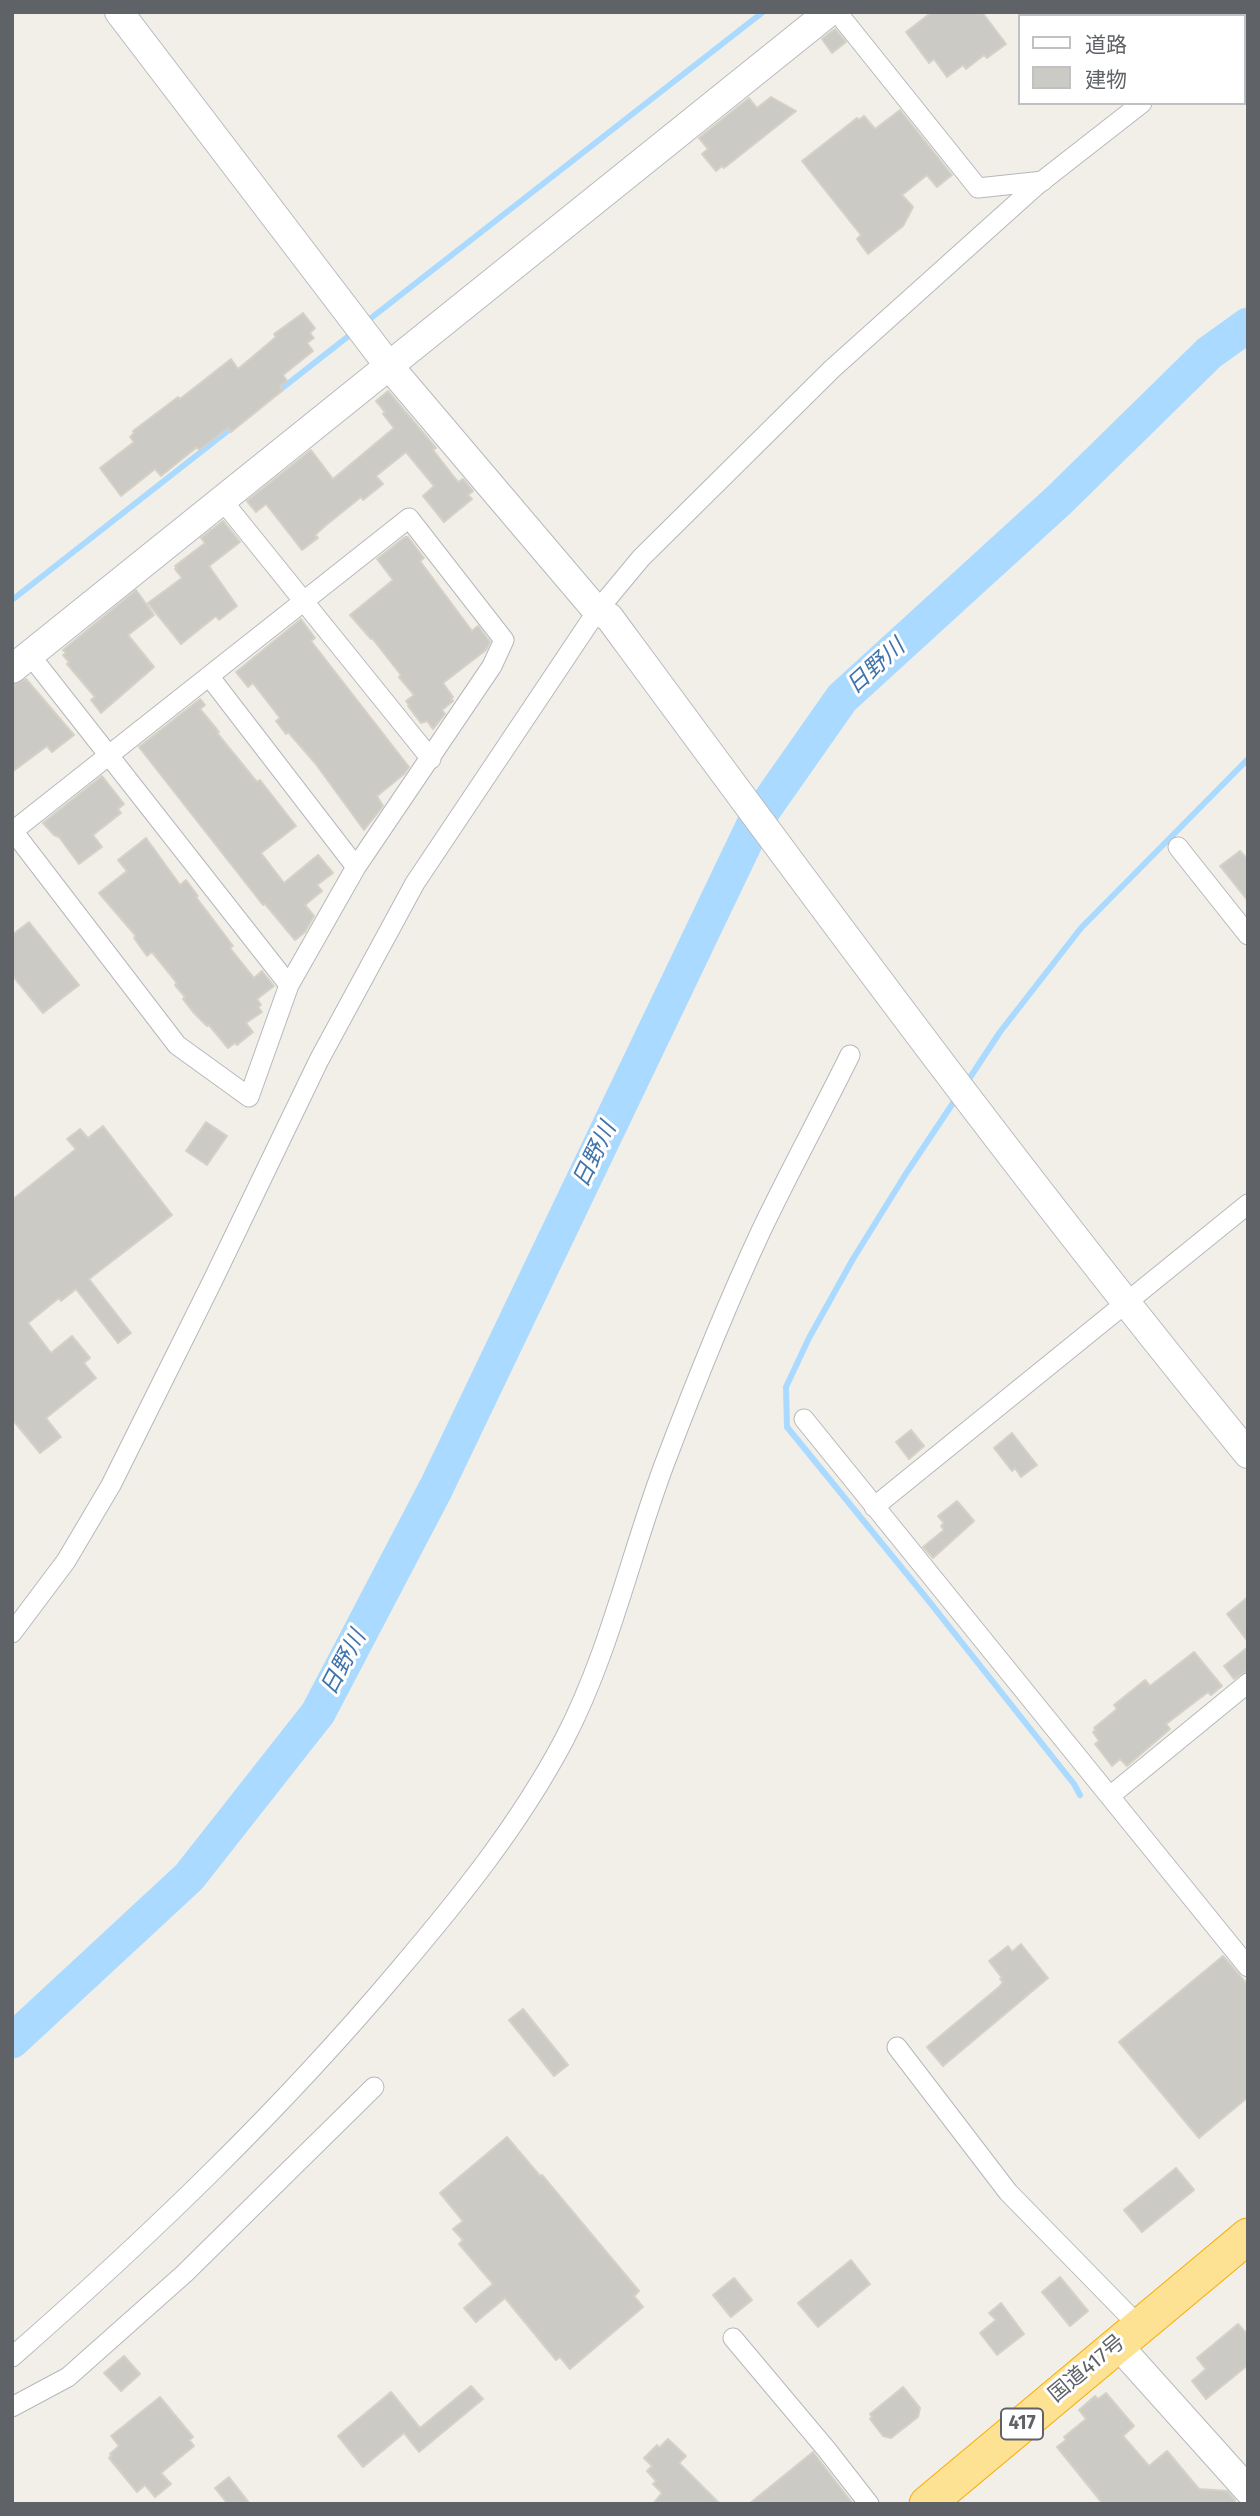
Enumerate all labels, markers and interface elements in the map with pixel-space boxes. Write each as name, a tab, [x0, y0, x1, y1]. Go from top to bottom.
legend	[1018, 14, 1246, 105]
text: 道路	[1085, 32, 1127, 58]
text: 建物	[1085, 67, 1127, 93]
water label: 日野川	[841, 634, 911, 700]
water label: 日野川	[567, 1118, 623, 1192]
water label: 日野川	[316, 1626, 372, 1700]
street label: 国道417号	[1044, 2330, 1130, 2408]
road number: 417	[1001, 2408, 1043, 2440]

